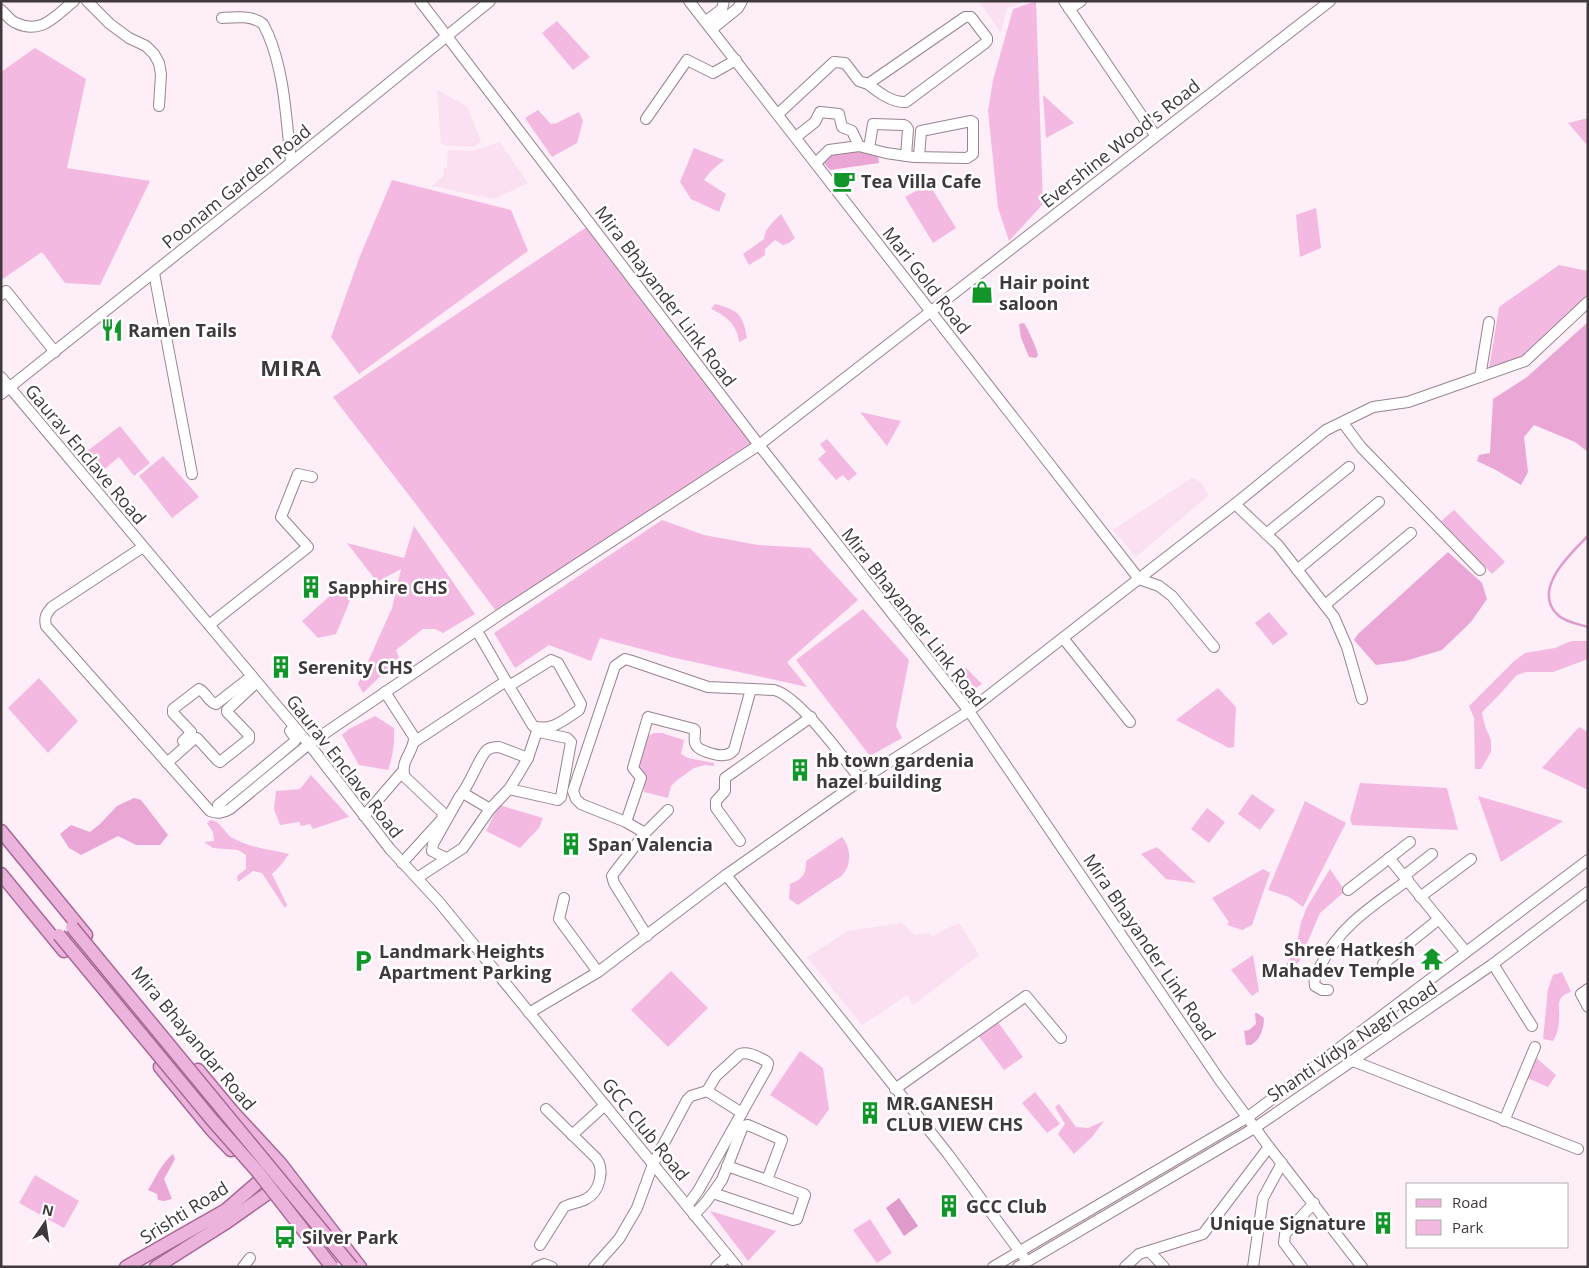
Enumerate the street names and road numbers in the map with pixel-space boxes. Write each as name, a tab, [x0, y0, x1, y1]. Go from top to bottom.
street label: Evershine Wood's Road	[1035, 73, 1205, 213]
street label: Poonam Garden Road	[157, 118, 315, 254]
street label: Mira Bhayander Link Road	[590, 201, 742, 391]
street label: Mari Gold Road	[878, 221, 976, 339]
street label: Gaurav Enclave Road	[20, 379, 152, 529]
street label: Mira Bhayander Link Road	[837, 523, 991, 711]
street label: Gaurav Enclave Road	[281, 689, 409, 843]
street label: Mira Bhayander Link Road	[1078, 849, 1222, 1045]
street label: Mira Bhayandar Road	[126, 961, 262, 1115]
street label: Shanti Vidya Nagri Road	[1262, 975, 1442, 1107]
street label: GCC Club Road	[597, 1072, 695, 1186]
street label: Srishti Road	[135, 1175, 233, 1249]

